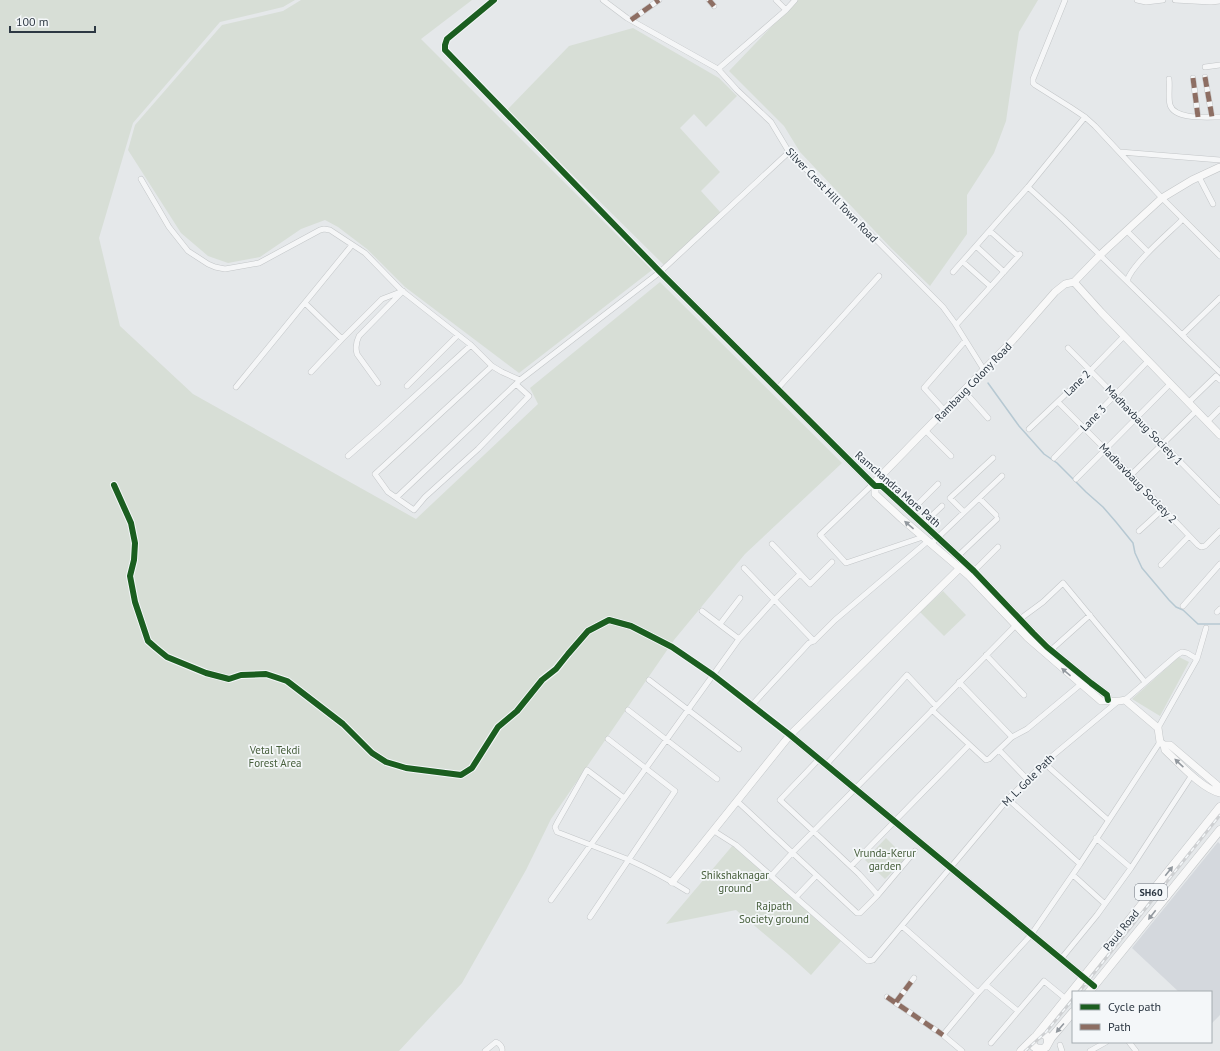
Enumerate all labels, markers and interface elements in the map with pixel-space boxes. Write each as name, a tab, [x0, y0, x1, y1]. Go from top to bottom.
scale bar	[10, 8, 95, 34]
text: 100 m	[16, 14, 49, 29]
street label: Silver Crest Hill Town Road	[783, 145, 881, 245]
street label: Rambaug Colony Road	[932, 339, 1015, 425]
street label: Lane 2	[1061, 367, 1093, 399]
street label: Madhavbaug Society 1	[1102, 382, 1186, 468]
street label: Lane 3	[1077, 402, 1109, 434]
street label: Madhavbaug Society 2	[1096, 440, 1180, 526]
street label: Ramchandra More Path	[852, 448, 944, 530]
one-way arrow	[904, 520, 914, 529]
one-way arrow	[1061, 667, 1072, 676]
park label: Vetal Tekdi Forest Area	[248, 743, 302, 770]
street label: M. L. Gole Path	[999, 751, 1057, 809]
one-way arrow	[1173, 758, 1184, 767]
park label: Vrunda-Kerur garden	[853, 846, 916, 873]
one-way arrow	[1164, 865, 1173, 876]
park label: Shikshaknagar ground	[701, 868, 769, 895]
road number: SH60	[1135, 884, 1167, 900]
park label: Rajpath Society ground	[739, 899, 809, 926]
street label: Paud Road	[1100, 906, 1142, 954]
one-way arrow	[1148, 909, 1156, 920]
legend	[1072, 991, 1212, 1043]
text: Cycle path	[1108, 999, 1161, 1014]
text: Path	[1108, 1019, 1131, 1034]
one-way arrow	[1056, 1022, 1065, 1033]

